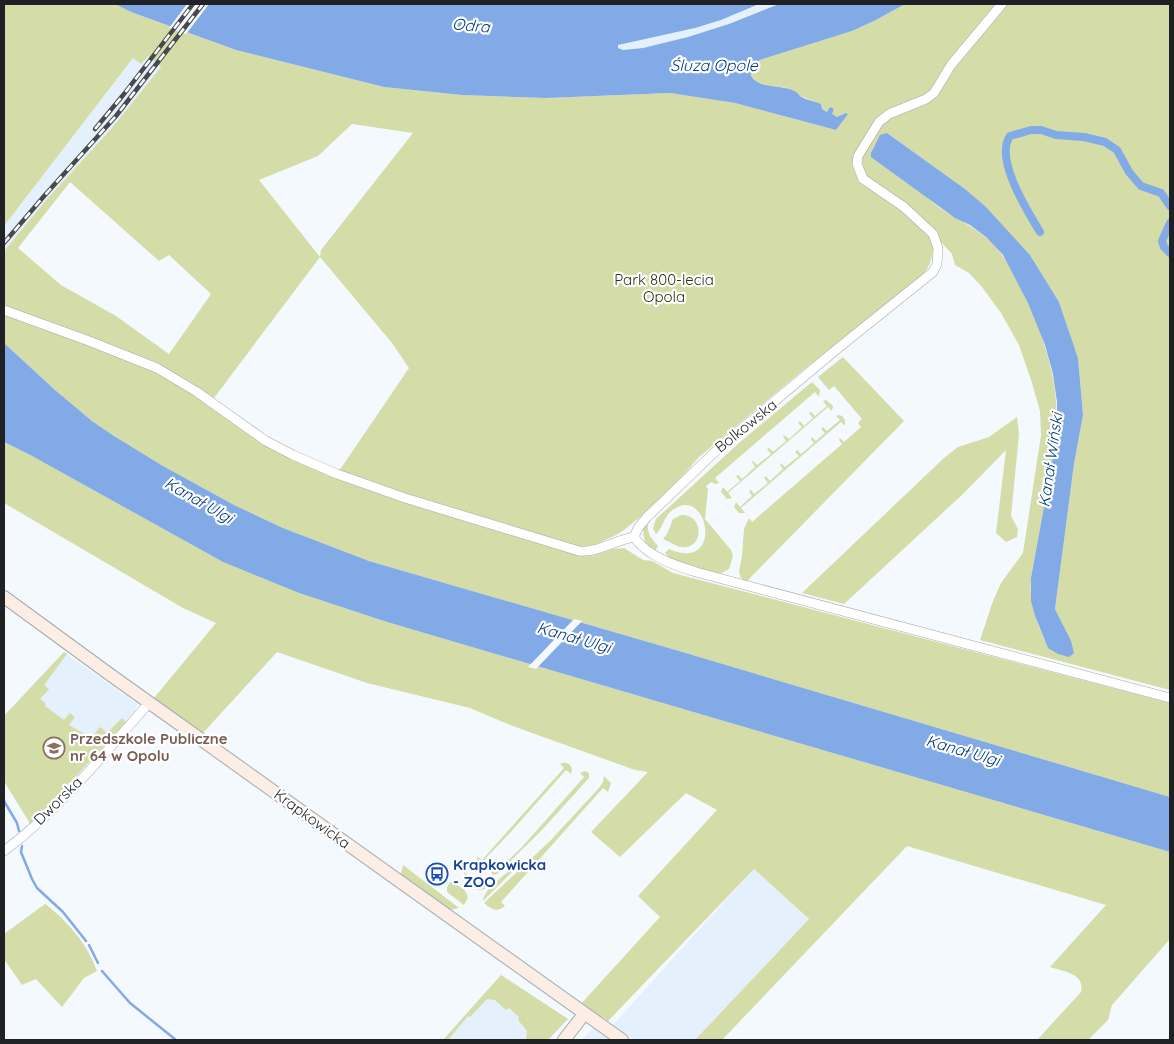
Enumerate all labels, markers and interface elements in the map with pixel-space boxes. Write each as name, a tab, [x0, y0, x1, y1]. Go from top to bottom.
water label: Odra	[451, 13, 492, 37]
water label: Śluza Opole	[670, 55, 759, 75]
park label: Park 800-lecia Opola	[614, 270, 714, 306]
street label: Bolkowska	[711, 395, 781, 456]
water label: Kanał Wiński	[1033, 410, 1067, 508]
water label: Kanał Ulgi	[161, 472, 238, 528]
water label: Kanał Ulgi	[535, 617, 615, 657]
place label: Przedszkole Publiczne nr 64 w Opolu	[70, 729, 228, 765]
water label: Kanał Ulgi	[924, 730, 1004, 770]
school or university icon: Przedszkole Publiczne nr 64 w Opolu	[42, 736, 66, 760]
street label: Dworska	[29, 772, 86, 829]
street label: Krapkowicka	[270, 785, 354, 853]
place label: Krapkowicka - ZOO	[453, 855, 546, 891]
bus stop icon: Krapkowicka - ZOO	[425, 862, 449, 886]

